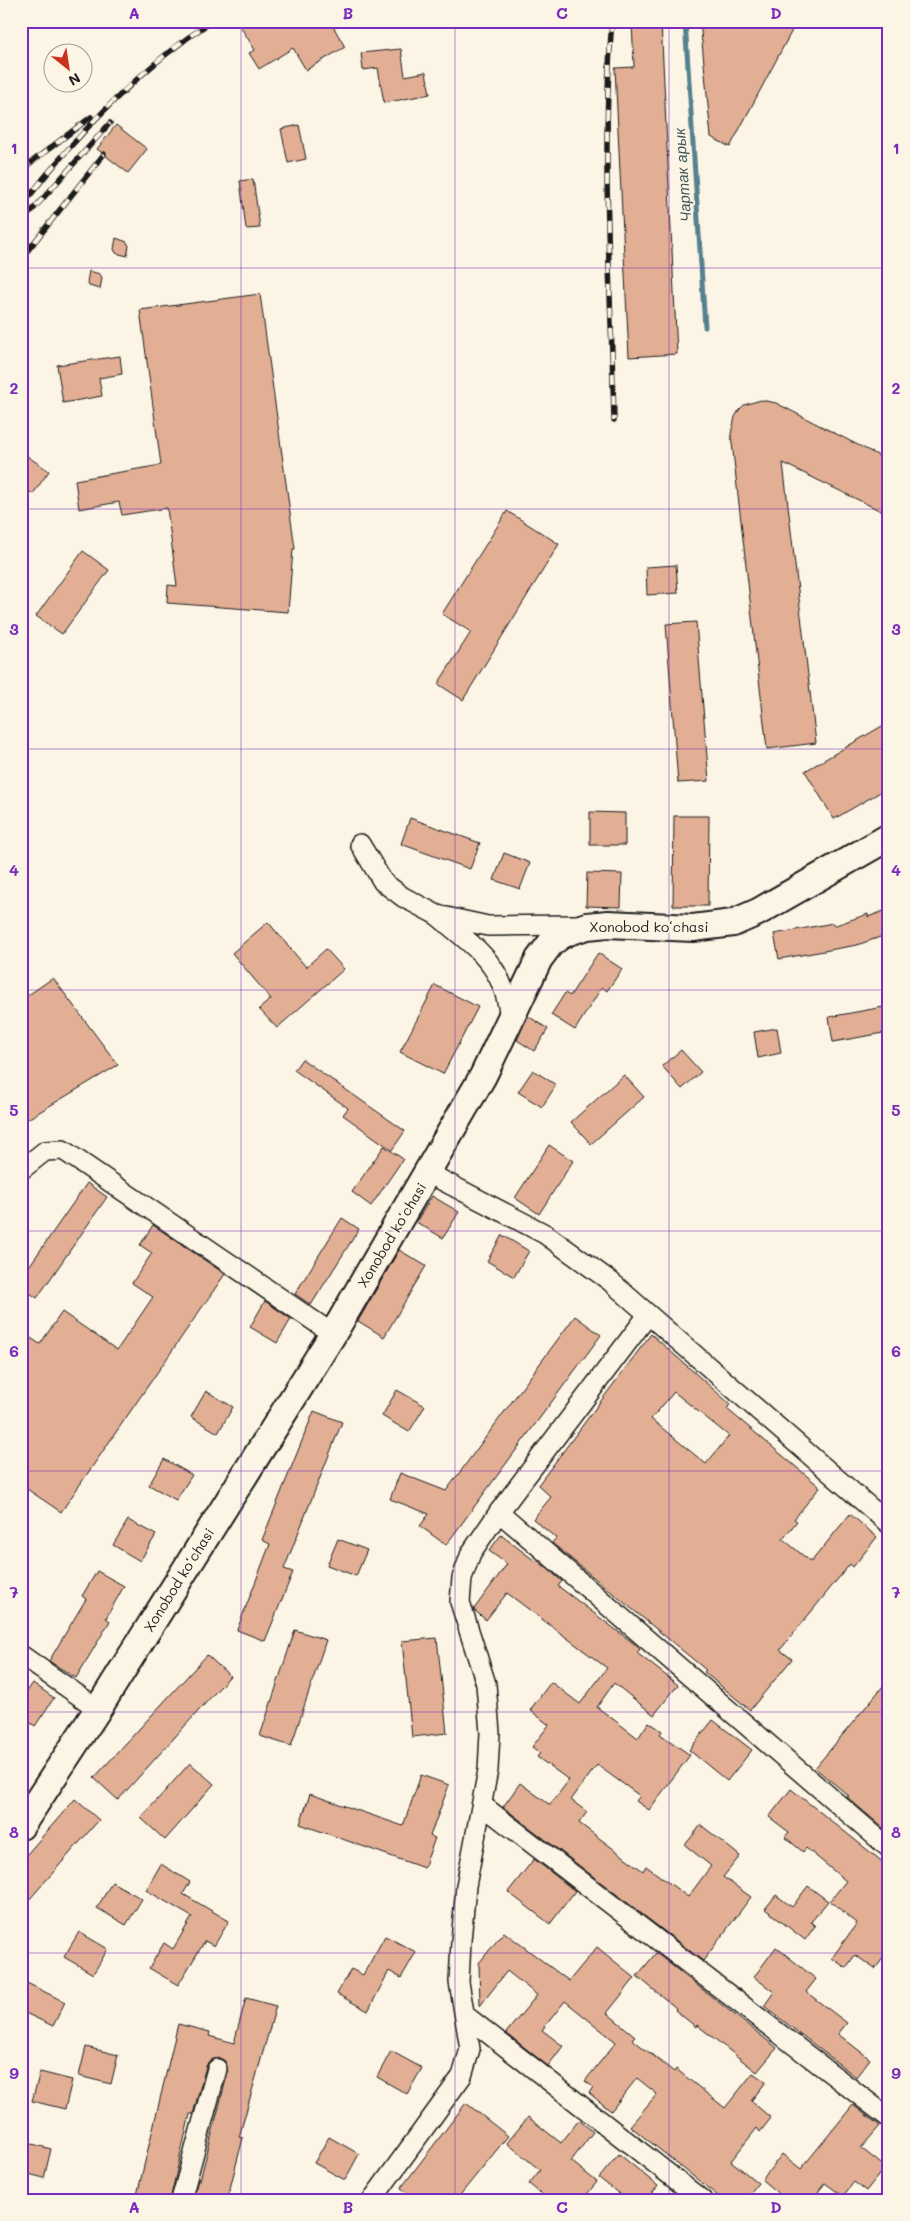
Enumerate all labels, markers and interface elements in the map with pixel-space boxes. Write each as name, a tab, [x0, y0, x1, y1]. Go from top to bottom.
text: A	[128, 2, 140, 23]
text: B	[343, 2, 353, 23]
text: C	[556, 2, 568, 23]
text: D	[770, 2, 782, 23]
north arrow	[42, 42, 92, 92]
text: N	[65, 69, 84, 91]
water label: Чартак арык	[669, 127, 695, 223]
text: 1	[10, 137, 18, 158]
text: 1	[892, 137, 900, 158]
text: 2	[10, 377, 19, 398]
text: 2	[892, 377, 901, 398]
text: 3	[9, 618, 19, 639]
text: 3	[891, 618, 901, 639]
text: 4	[9, 859, 19, 880]
text: 4	[891, 859, 901, 880]
street label: Xonobod koʻchasi	[589, 917, 709, 936]
text: 5	[9, 1099, 19, 1120]
text: 5	[891, 1099, 901, 1120]
street label: Xonobod koʻchasi	[353, 1179, 430, 1291]
text: 6	[9, 1340, 19, 1361]
text: 6	[891, 1340, 901, 1361]
street label: Xonobod koʻchasi	[139, 1524, 218, 1635]
text: 7	[10, 1581, 19, 1602]
text: 7	[892, 1581, 901, 1602]
text: 8	[9, 1821, 19, 1842]
text: 8	[891, 1821, 901, 1842]
text: 9	[9, 2062, 19, 2083]
text: 9	[891, 2062, 901, 2083]
text: A	[128, 2196, 140, 2217]
text: B	[343, 2196, 353, 2217]
text: C	[556, 2196, 568, 2217]
text: D	[770, 2196, 782, 2217]

